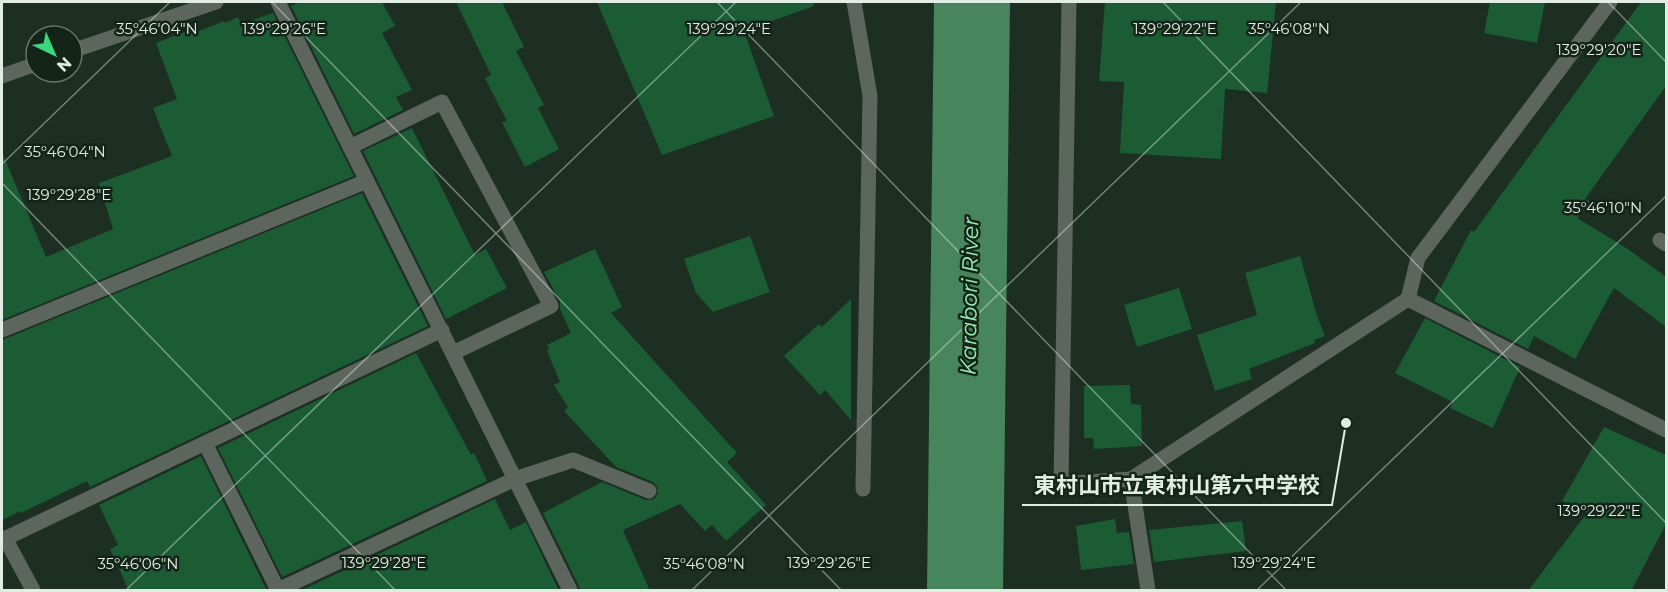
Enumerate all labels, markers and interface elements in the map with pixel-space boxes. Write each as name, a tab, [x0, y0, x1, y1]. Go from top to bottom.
text: 35°46'04"N	[116, 19, 198, 38]
text: 139°29'26"E	[242, 19, 326, 38]
text: 139°29'24"E	[687, 19, 771, 38]
text: 139°29'22"E	[1133, 19, 1217, 38]
text: 35°46'08"N	[1248, 19, 1330, 38]
north arrow	[24, 24, 84, 84]
text: 139°29'20"E	[1556, 40, 1642, 59]
text: N	[53, 53, 75, 76]
text: 35°46'04"N	[24, 142, 106, 161]
text: 139°29'28"E	[27, 185, 111, 204]
text: 35°46'10"N	[1564, 198, 1642, 217]
water label: Karabori River	[955, 216, 984, 375]
callout: 東村山市立東村山第六中学校	[1022, 465, 1332, 505]
text: 東村山市立東村山第六中学校	[1034, 472, 1320, 499]
text: 139°29'22"E	[1557, 501, 1641, 520]
text: 139°29'28"E	[342, 553, 426, 572]
text: 139°29'26"E	[787, 553, 871, 572]
text: 139°29'24"E	[1232, 553, 1316, 572]
text: 35°46'06"N	[97, 554, 179, 573]
text: 35°46'08"N	[663, 554, 745, 573]

